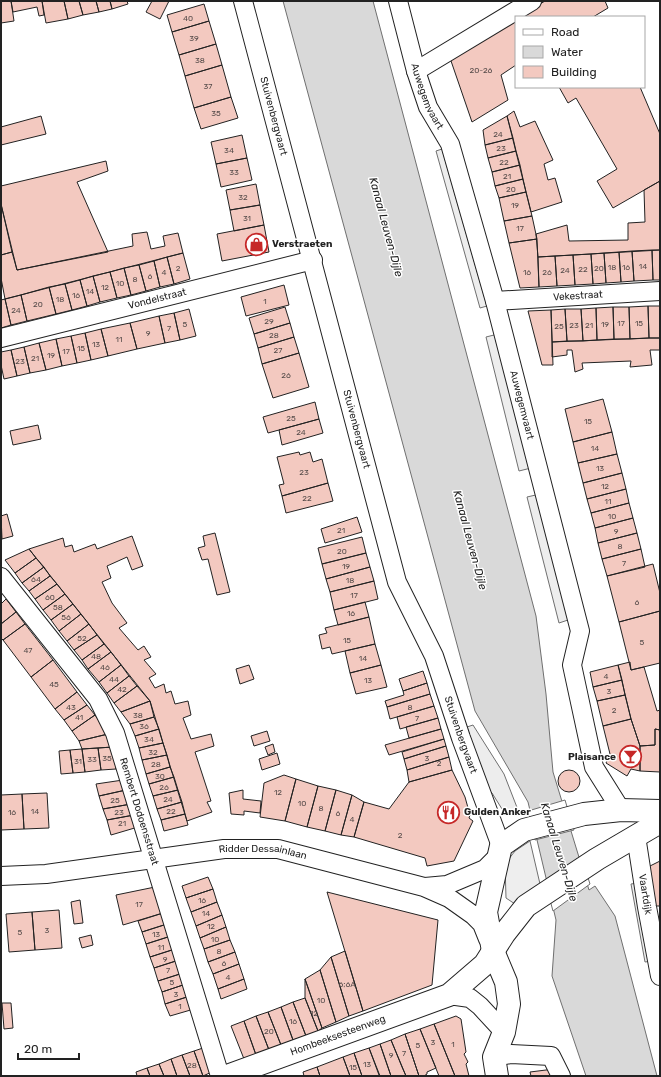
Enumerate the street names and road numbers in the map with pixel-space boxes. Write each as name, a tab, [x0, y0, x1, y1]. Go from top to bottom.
street label: Auwegemvaart	[408, 62, 446, 132]
street label: Stuivenbergvaart	[257, 75, 290, 157]
street label: Vondelstraat	[127, 286, 188, 312]
street label: Vekestraat	[553, 288, 603, 303]
street label: Auwegemvaart	[507, 369, 536, 441]
street label: Stuivenbergvaart	[340, 389, 373, 470]
street label: Stuivenbergvaart	[442, 695, 480, 775]
street label: Rembert Dodoensstraat	[117, 756, 161, 867]
street label: Ridder Dessainlaan	[218, 843, 308, 862]
street label: Vaartdijk	[636, 873, 654, 916]
street label: Hombeeksesteenweg	[289, 1013, 387, 1058]

